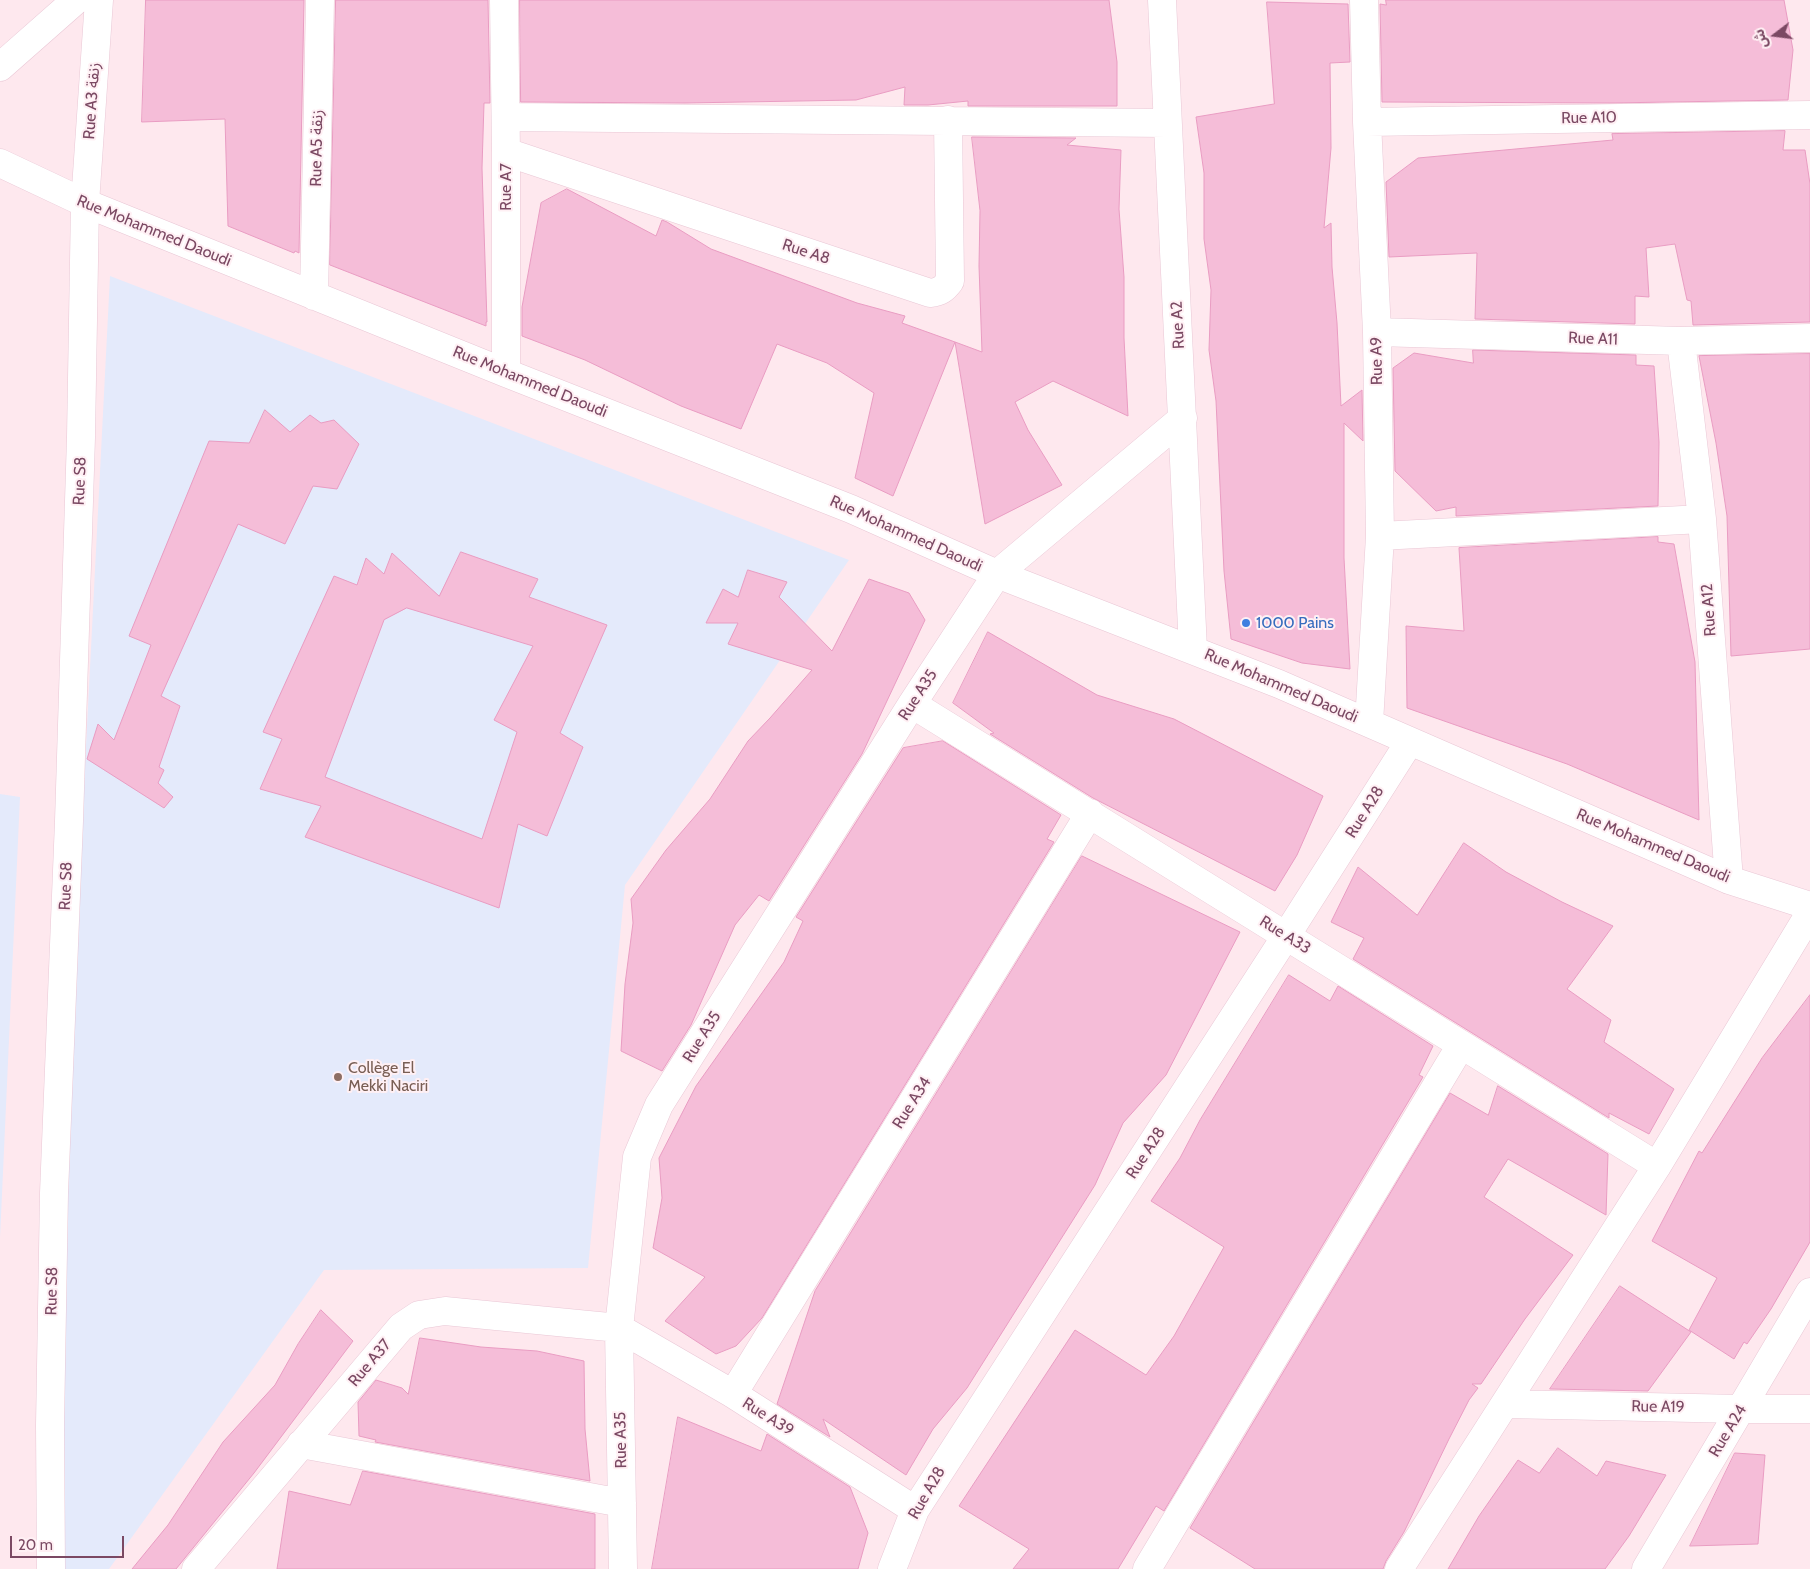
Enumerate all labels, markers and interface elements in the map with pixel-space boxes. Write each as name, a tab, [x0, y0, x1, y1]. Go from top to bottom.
north arrow	[1750, 10, 1800, 60]
text: ش	[1749, 27, 1772, 50]
street label: Rue A3 زنقة	[80, 62, 104, 140]
street label: Rue A10	[1561, 108, 1617, 128]
street label: Rue A5 زنقة	[307, 109, 327, 187]
street label: Rue A7	[496, 163, 516, 211]
street label: Rue Mohammed Daoudi	[74, 191, 234, 271]
street label: Rue A8	[780, 235, 832, 269]
street label: Rue A2	[1167, 301, 1189, 349]
street label: Rue A11	[1568, 329, 1618, 349]
street label: Rue A9	[1367, 337, 1387, 385]
street label: Rue Mohammed Daoudi	[450, 342, 610, 422]
street label: Rue S8	[70, 456, 90, 506]
street label: Rue Mohammed Daoudi	[827, 492, 985, 576]
street label: Rue A12	[1698, 583, 1720, 637]
place label: 1000 Pains	[1256, 613, 1334, 633]
marker: 1000 Pains	[1240, 617, 1252, 629]
street label: Rue Mohammed Daoudi	[1201, 645, 1361, 727]
street label: Rue A35	[894, 666, 942, 724]
street label: Rue A28	[1342, 783, 1388, 841]
street label: Rue Mohammed Daoudi	[1573, 805, 1733, 887]
street label: Rue S8	[56, 861, 76, 911]
street label: Rue A33	[1256, 912, 1314, 958]
street label: Rue A35	[679, 1008, 725, 1066]
place label: Collège El Mekki Naciri	[348, 1058, 428, 1096]
marker: Collège El Mekki Naciri	[332, 1071, 344, 1083]
street label: Rue A34	[889, 1074, 935, 1132]
street label: Rue A28	[1122, 1124, 1170, 1182]
street label: Rue S8	[42, 1267, 62, 1315]
street label: Rue A37	[345, 1335, 395, 1391]
street label: Rue A39	[739, 1394, 797, 1440]
street label: Rue A19	[1631, 1397, 1685, 1417]
street label: Rue A24	[1705, 1402, 1751, 1460]
street label: Rue A35	[611, 1411, 631, 1469]
street label: Rue A28	[904, 1463, 950, 1523]
scale bar	[12, 1526, 126, 1558]
text: 20 m	[18, 1536, 53, 1554]

